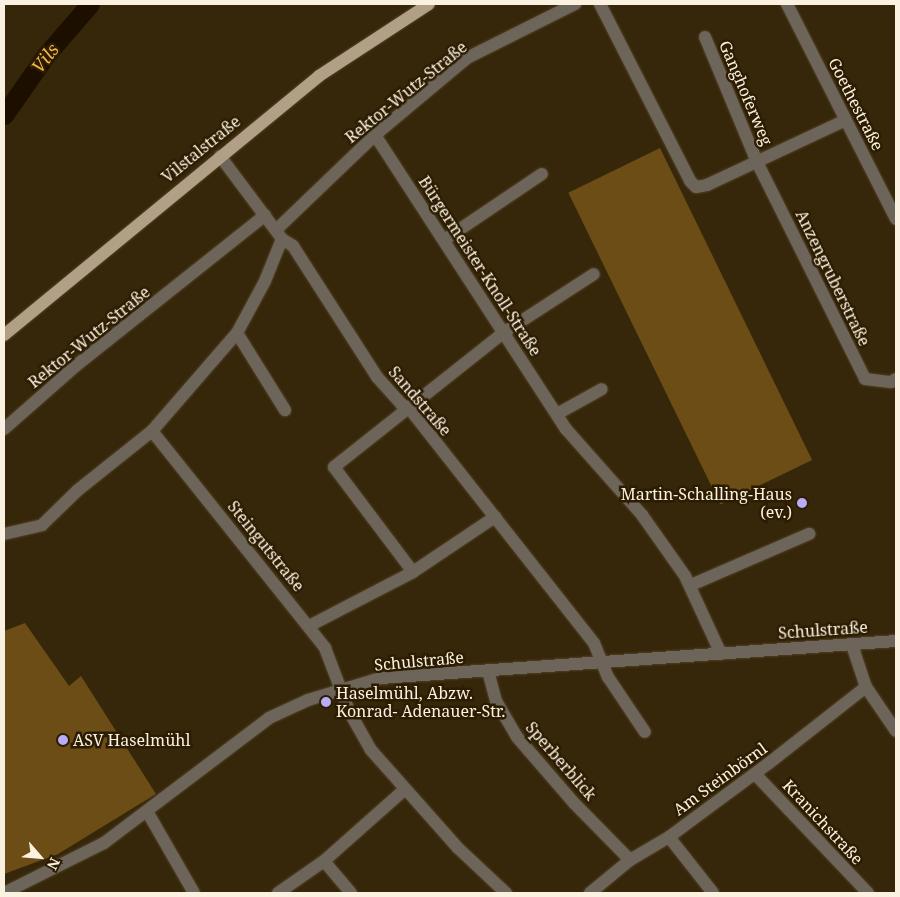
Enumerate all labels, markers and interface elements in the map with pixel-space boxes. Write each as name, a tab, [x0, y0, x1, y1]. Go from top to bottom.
street label: Rektor-Wutz-Straße	[341, 37, 471, 147]
street label: Ganghoferweg	[715, 38, 777, 148]
water label: Vils	[27, 39, 63, 77]
street label: Goethestraße	[824, 54, 888, 154]
street label: Vilstalstraße	[158, 111, 244, 187]
street label: Bürgermeister-Knoll-Straße	[415, 172, 545, 360]
street label: Anzengruberstraße	[792, 207, 874, 349]
street label: Rektor-Wutz-Straße	[24, 282, 154, 392]
street label: Sandstraße	[385, 362, 455, 440]
place label: Martin-Schalling-Haus (ev.)	[621, 484, 792, 522]
street label: Steingutstraße	[224, 497, 308, 595]
marker: Martin-Schalling-Haus (ev.)	[796, 497, 808, 509]
street label: Schulstraße	[778, 617, 868, 643]
street label: Schulstraße	[373, 648, 465, 674]
place label: Haselmühl, Abzw. Konrad- Adenauer-Str.	[336, 683, 505, 721]
marker: Haselmühl, Abzw. Konrad- Adenauer-Str.	[320, 696, 332, 708]
street label: Sperberblick	[522, 718, 600, 804]
place label: ASV Haselmühl	[73, 730, 190, 750]
marker: ASV Haselmühl	[57, 734, 69, 746]
street label: Am Steinbörnl	[670, 739, 770, 819]
street label: Kranichstraße	[779, 776, 867, 868]
north arrow	[15, 832, 65, 882]
text: N	[43, 855, 65, 873]

